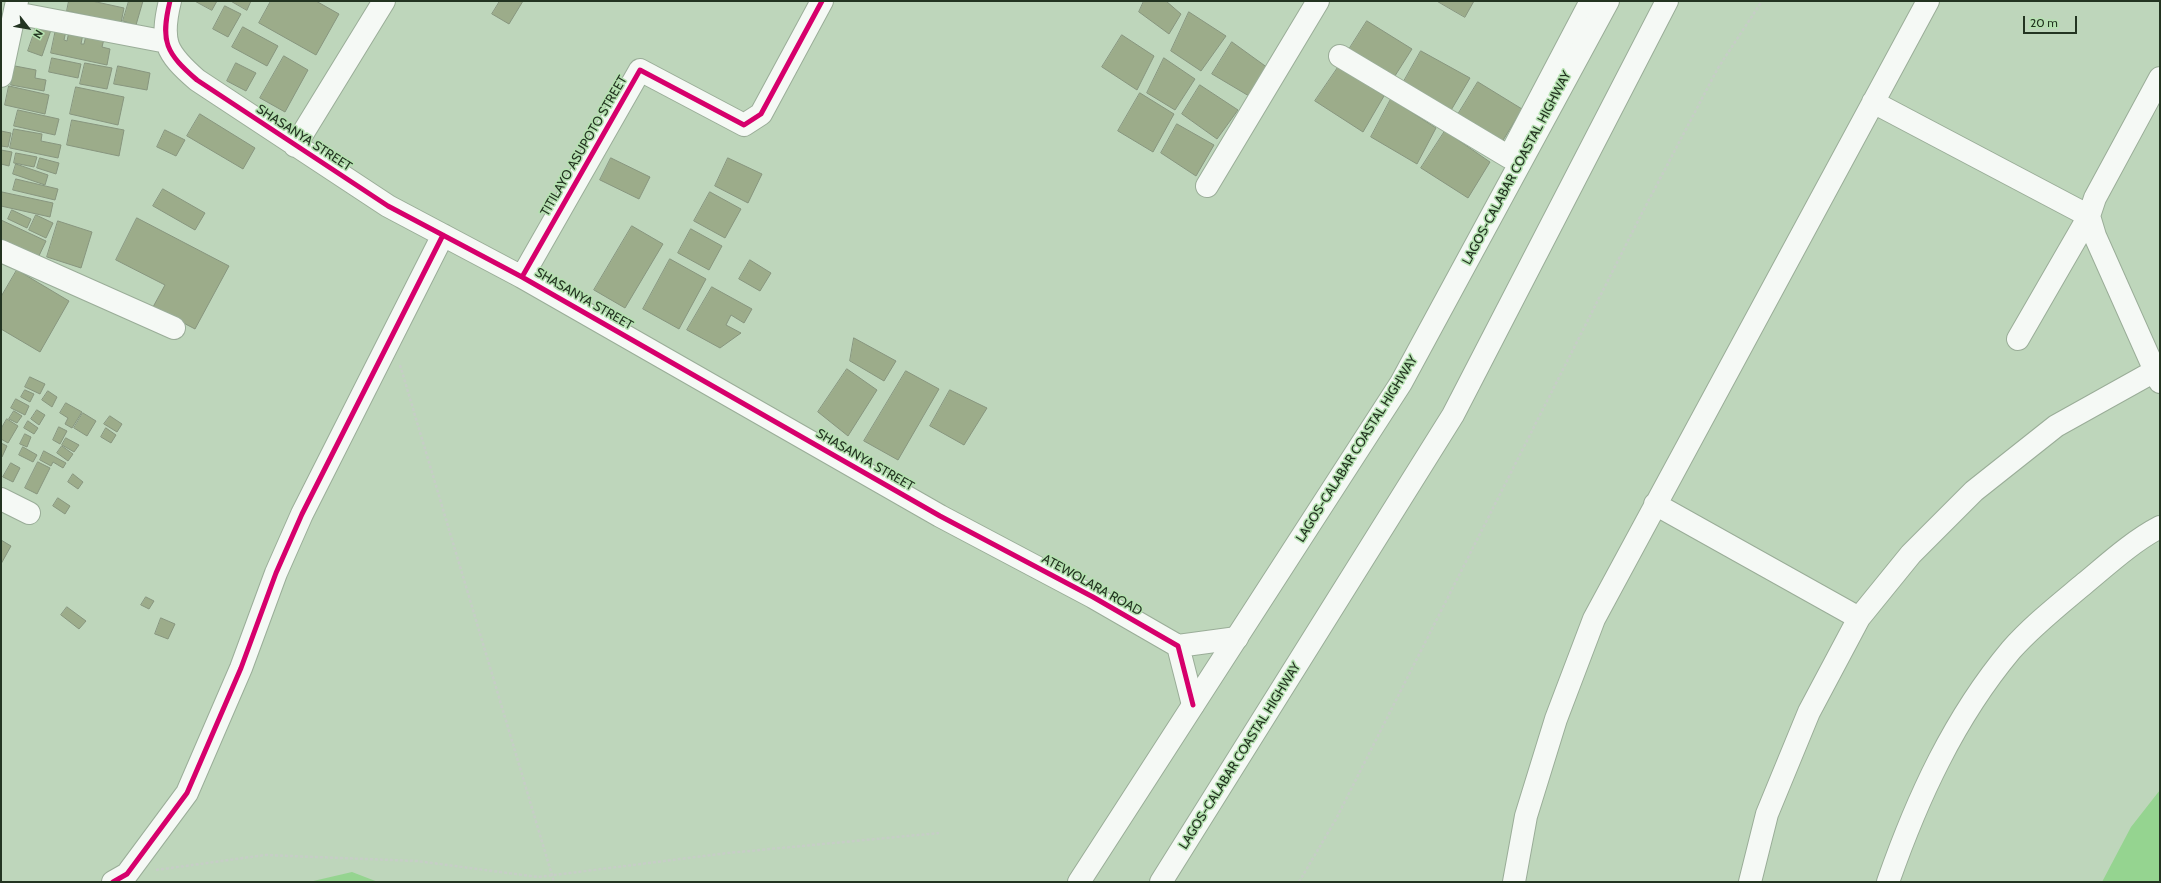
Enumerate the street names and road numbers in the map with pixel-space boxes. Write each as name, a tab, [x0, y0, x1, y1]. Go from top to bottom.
street label: LAGOS-CALABAR COASTAL HIGHWAY	[1459, 69, 1575, 267]
street label: TITILAYO ASUPOTO STREET	[537, 73, 631, 219]
street label: SHASANYA STREET	[253, 101, 355, 175]
street label: SHASANYA STREET	[532, 265, 636, 333]
street label: LAGOS-CALABAR COASTAL HIGHWAY	[1293, 353, 1421, 545]
street label: SHASANYA STREET	[813, 426, 917, 494]
street label: ATEWOLARA ROAD	[1039, 551, 1145, 619]
street label: LAGOS-CALABAR COASTAL HIGHWAY	[1176, 660, 1304, 852]

